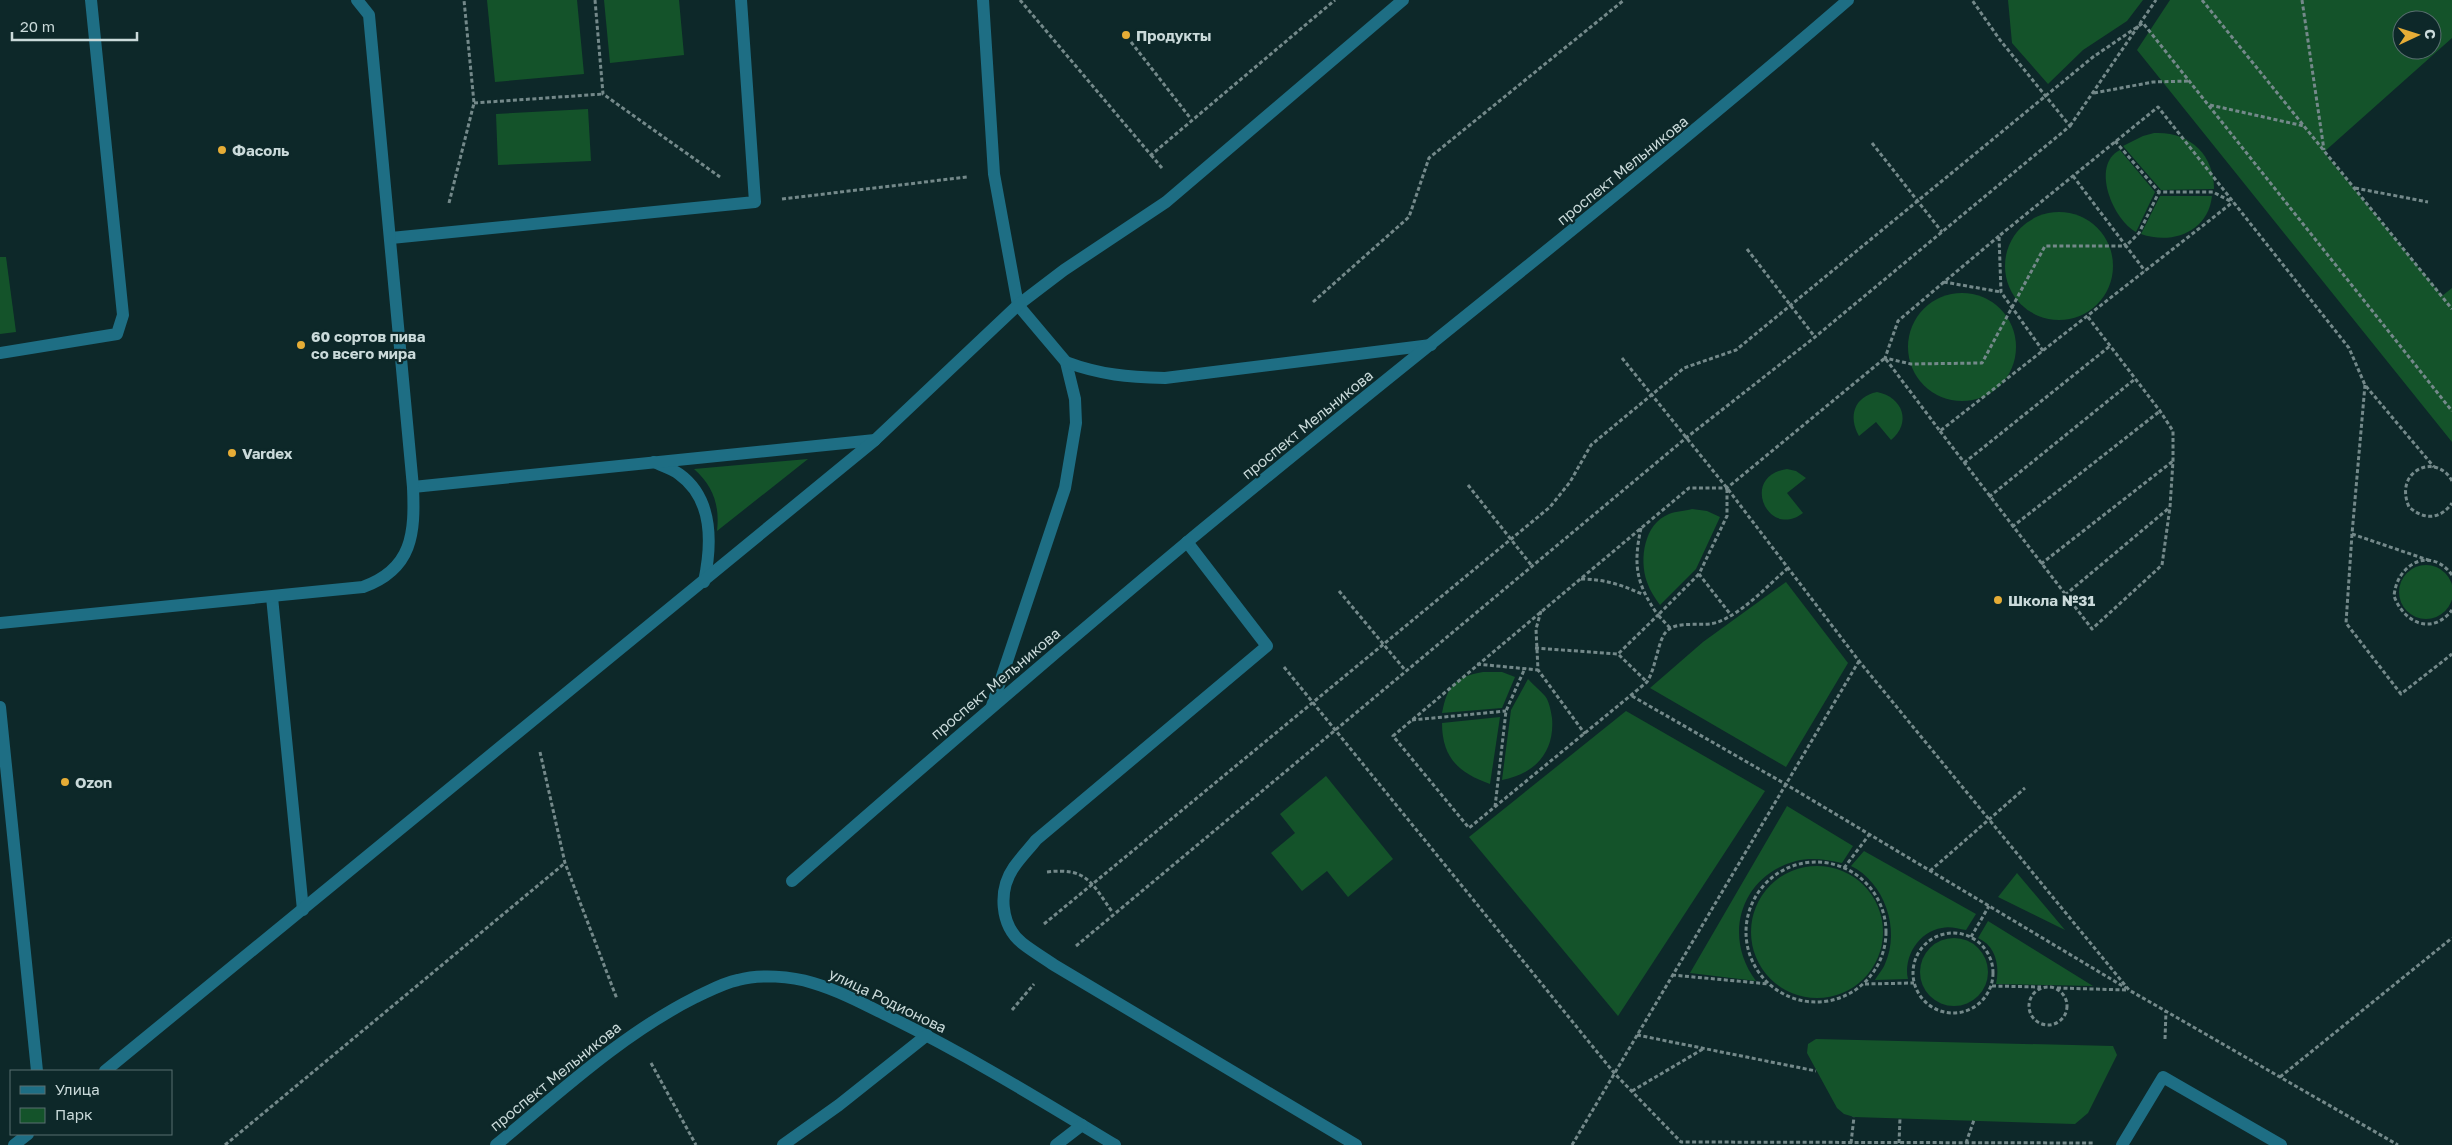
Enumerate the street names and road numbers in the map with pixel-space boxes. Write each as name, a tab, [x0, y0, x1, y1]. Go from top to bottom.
street label: проспект Мельникова	[1553, 112, 1691, 228]
street label: проспект Мельникова	[1238, 366, 1376, 482]
street label: проспект Мельникова	[927, 624, 1063, 742]
street label: улица Родионова	[826, 964, 950, 1036]
street label: проспект Мельникова	[486, 1018, 624, 1134]

